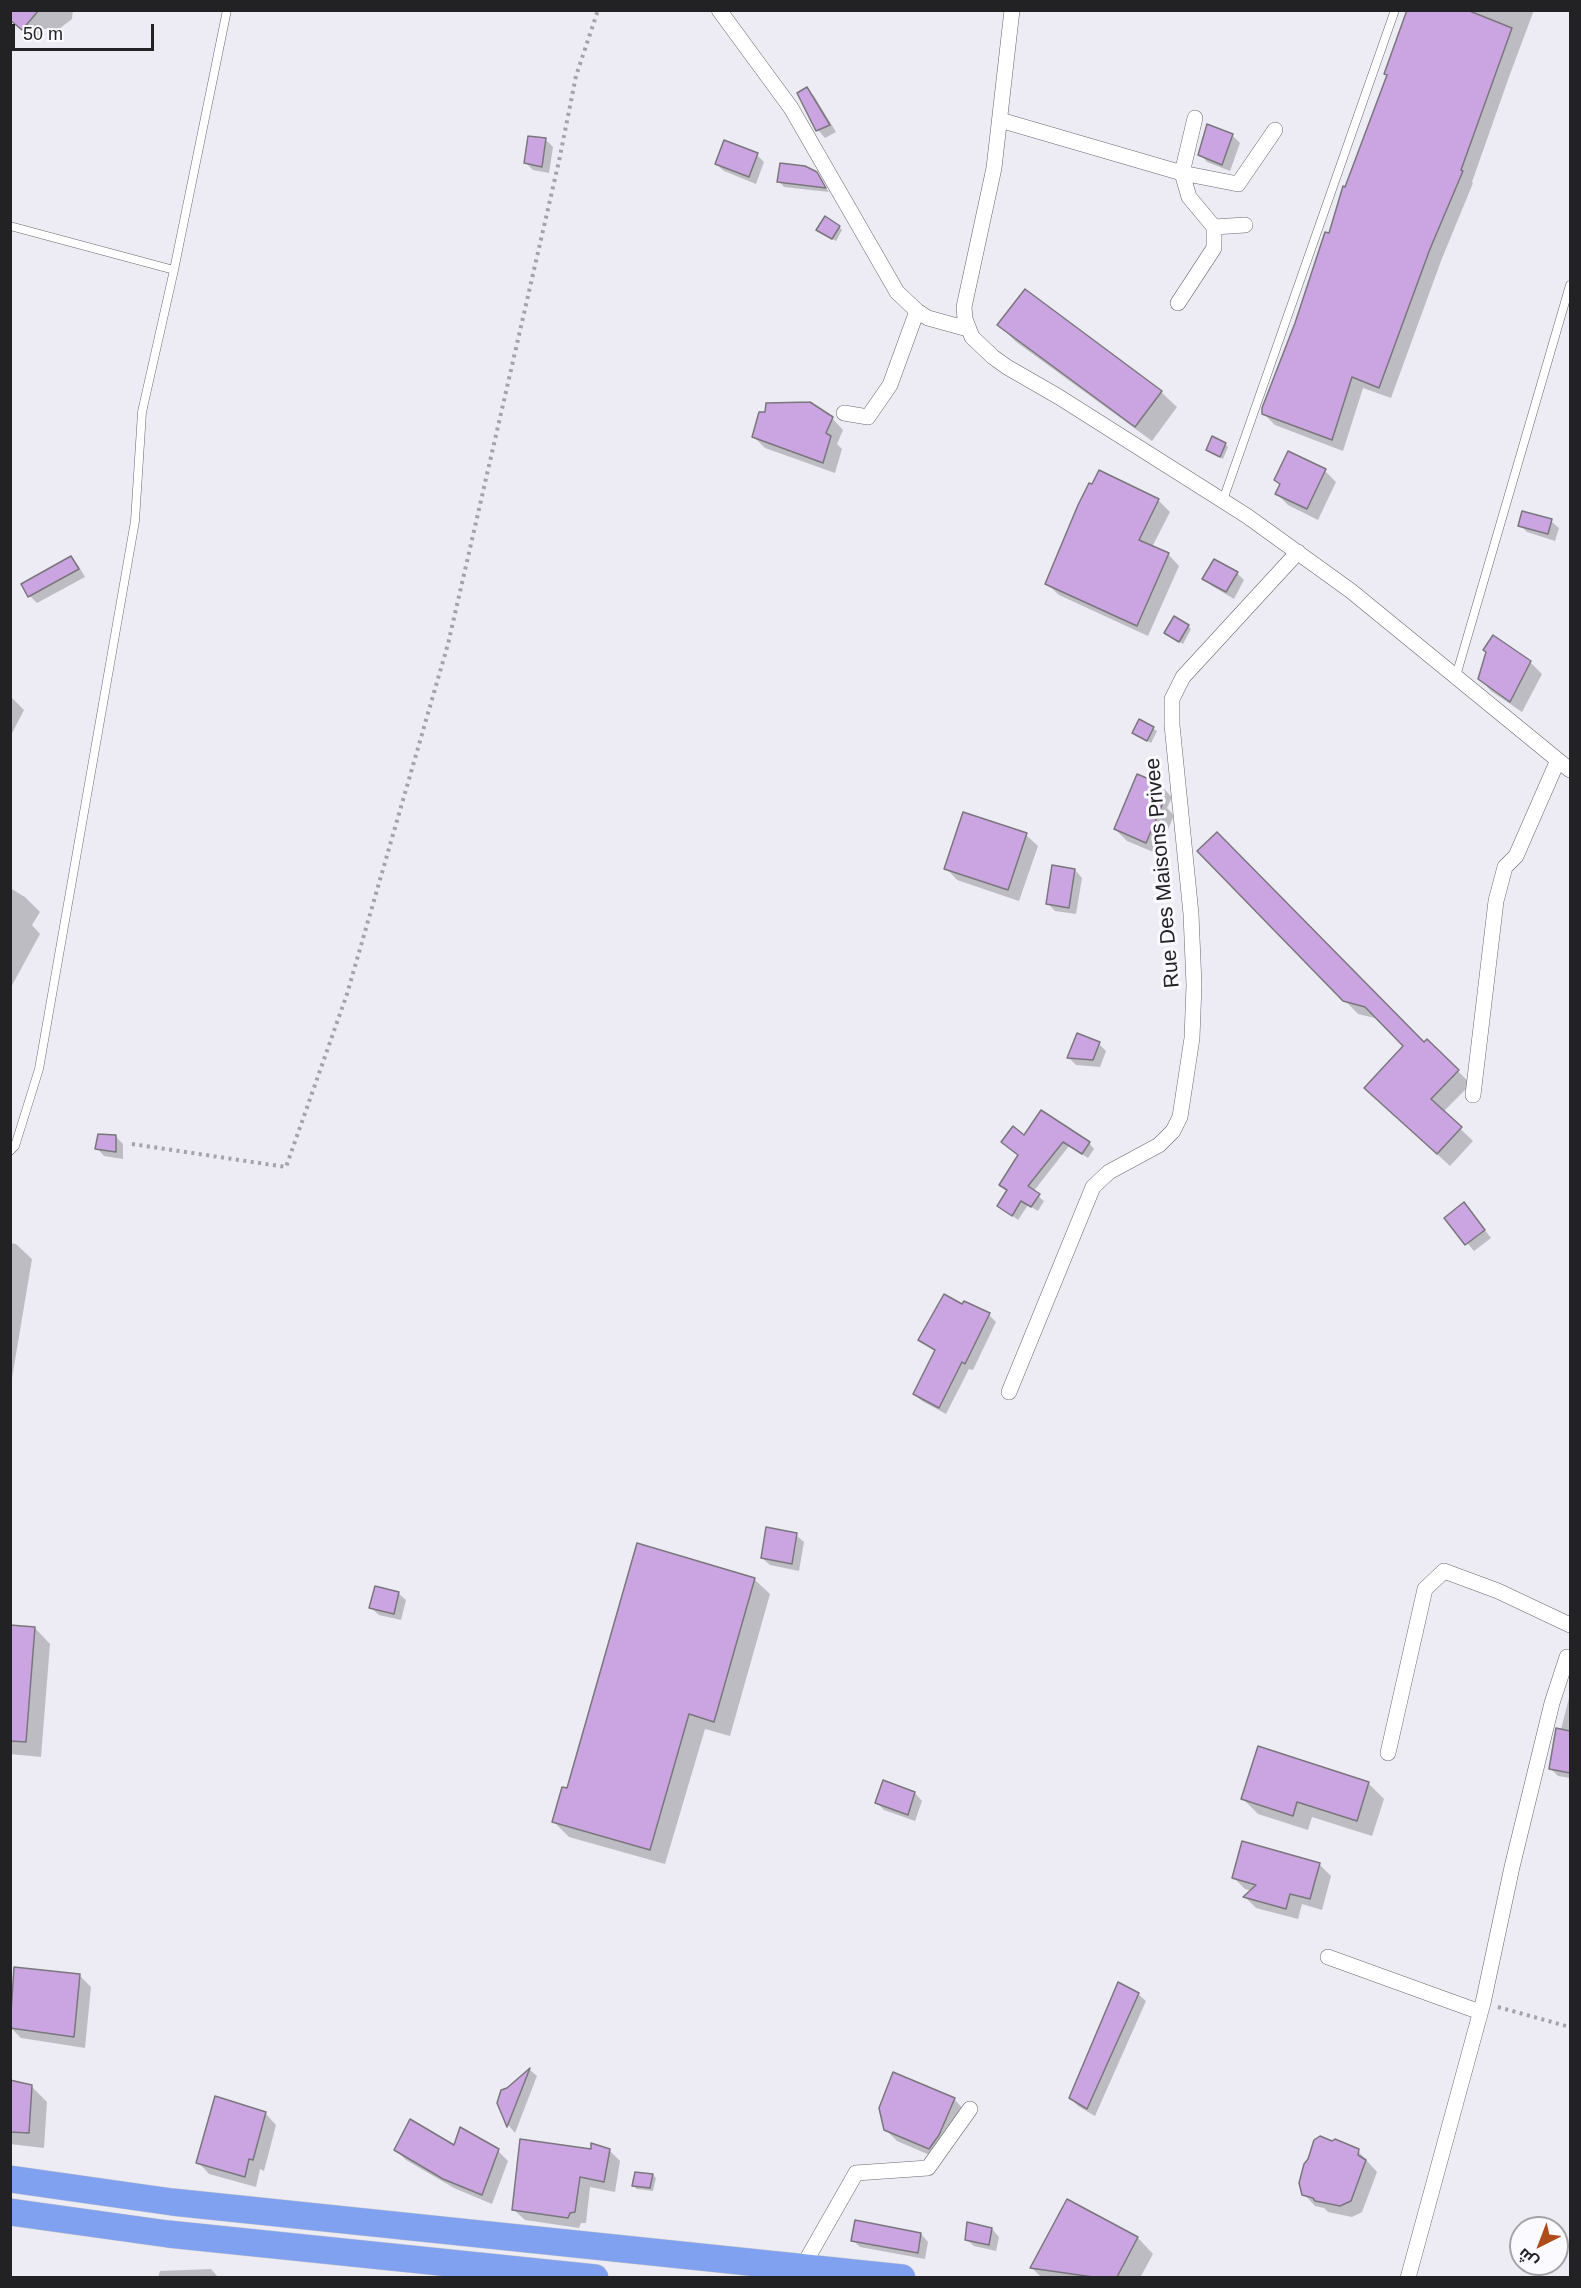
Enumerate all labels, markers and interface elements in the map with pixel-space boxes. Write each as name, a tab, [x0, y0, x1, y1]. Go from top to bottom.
scale bar	[15, 12, 158, 50]
text: 50 m	[23, 24, 63, 44]
street label: Rue Des Maisons Privee	[1140, 757, 1186, 989]
north arrow	[1509, 2216, 1569, 2276]
text: ش	[1515, 2245, 1541, 2271]

